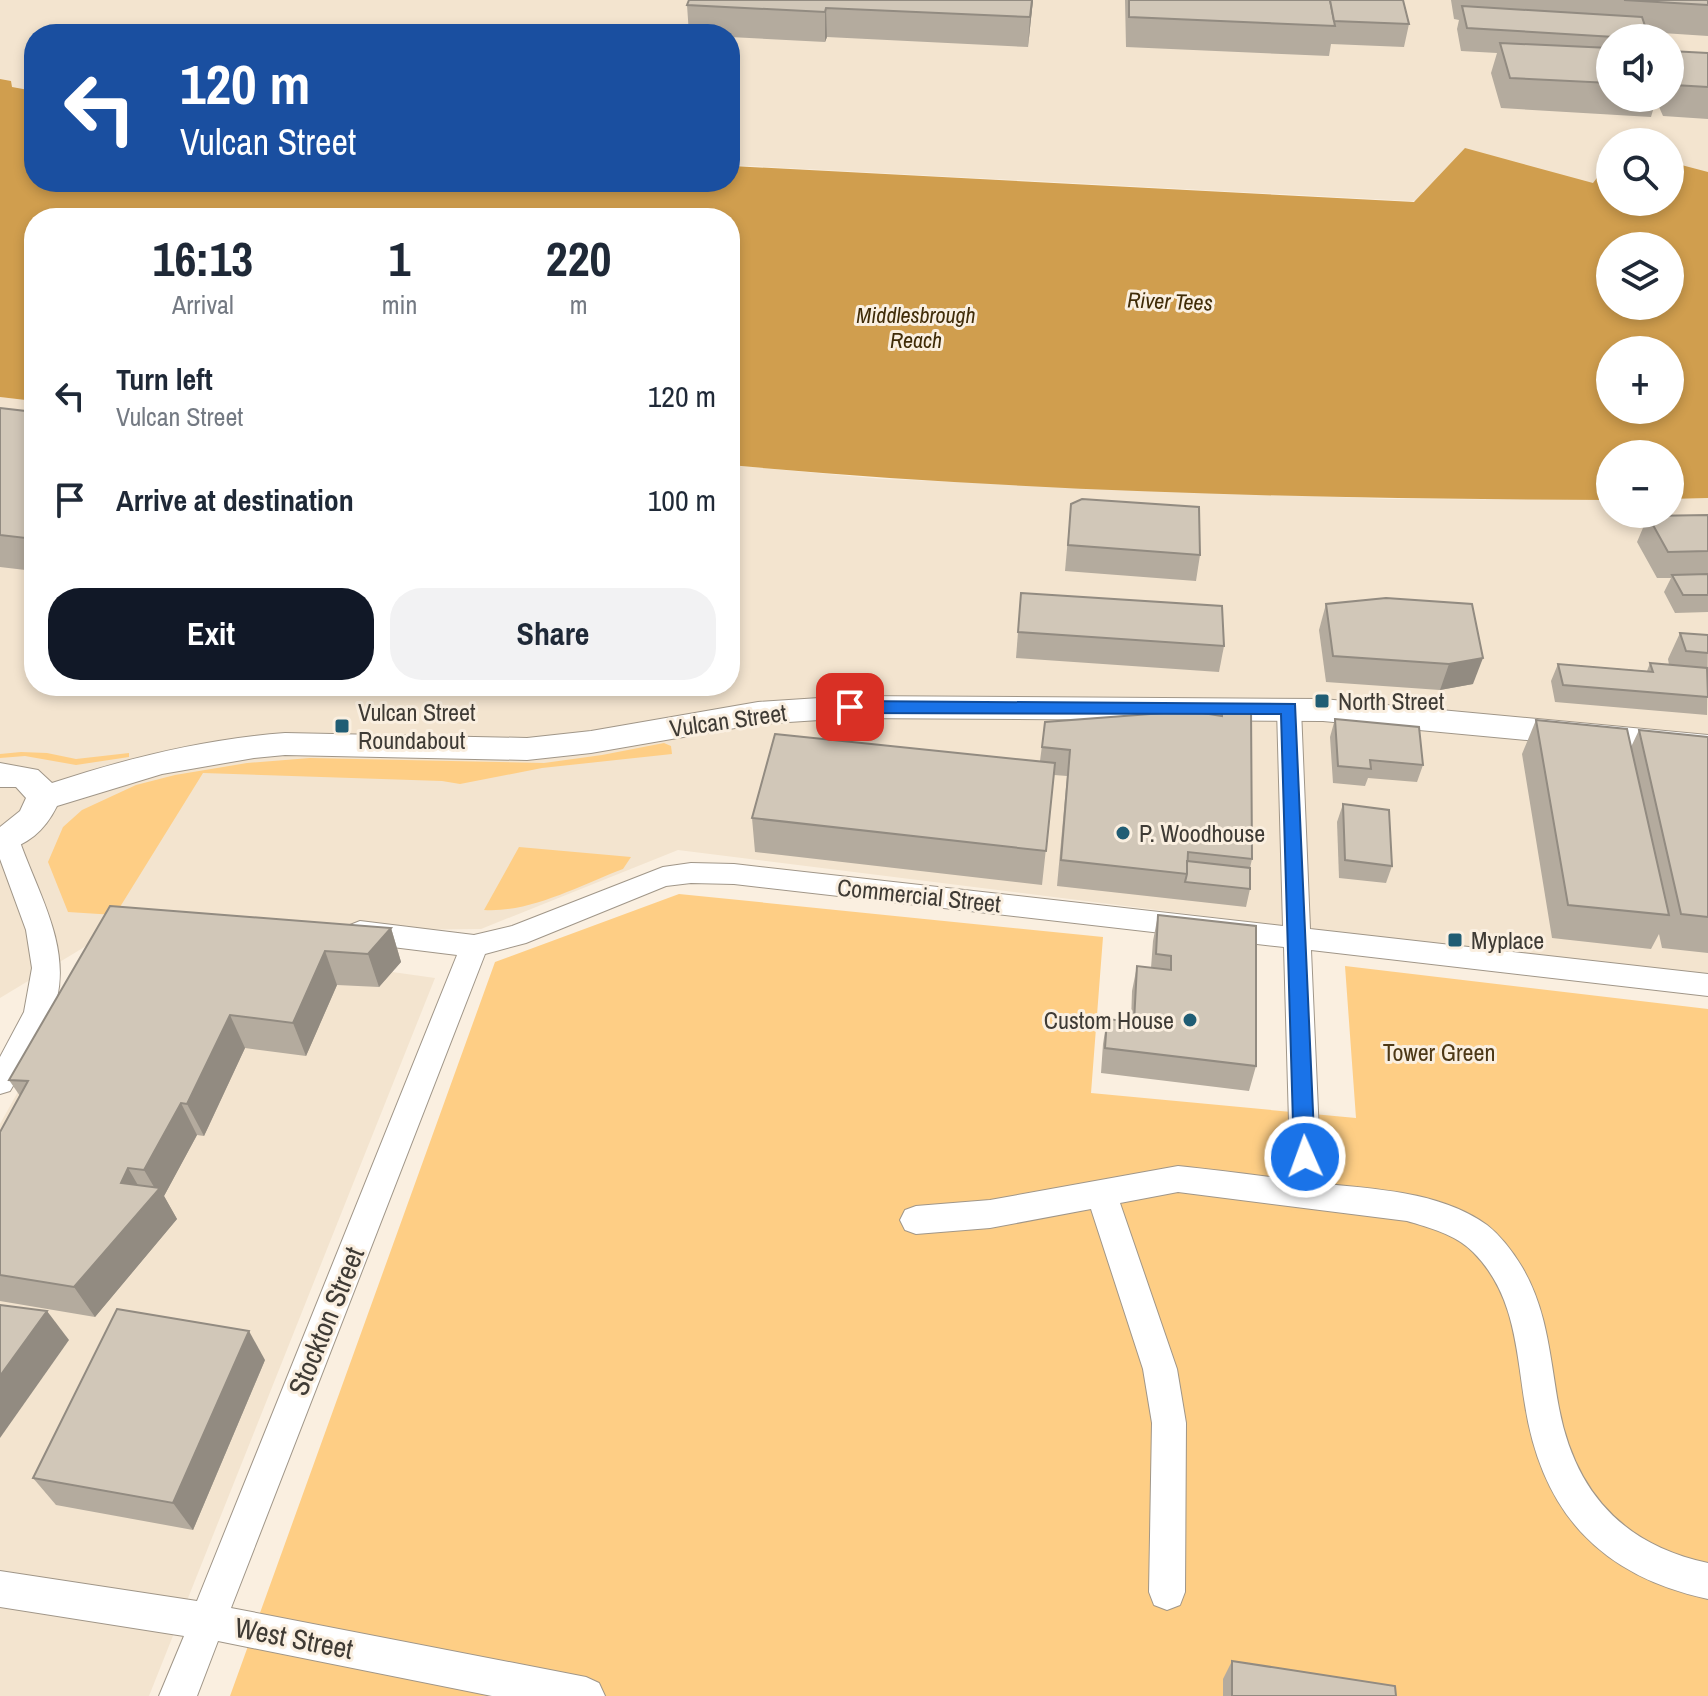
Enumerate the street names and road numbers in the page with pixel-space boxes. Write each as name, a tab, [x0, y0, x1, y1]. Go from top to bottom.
street label: Vulcan Street	[668, 696, 789, 744]
street label: Commercial Street	[836, 871, 1003, 920]
street label: Stockton Street	[279, 1241, 373, 1401]
street label: West Street	[232, 1608, 356, 1668]

